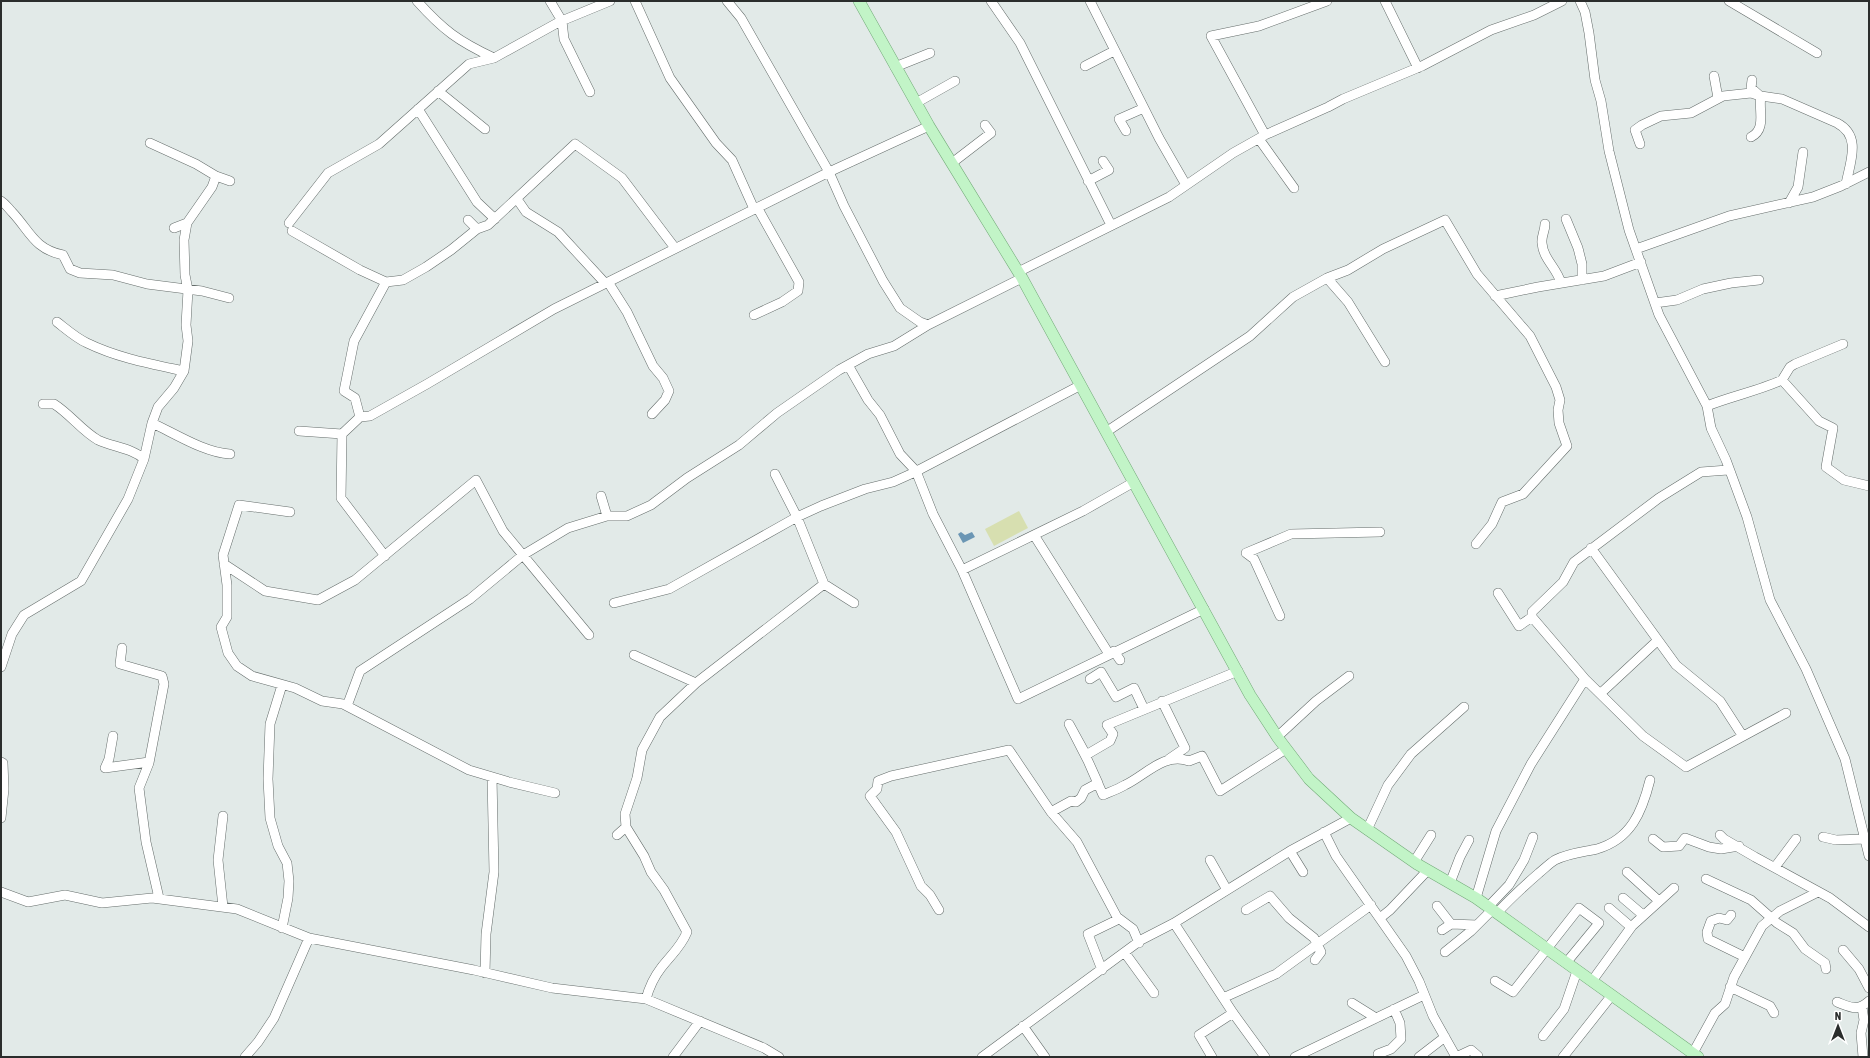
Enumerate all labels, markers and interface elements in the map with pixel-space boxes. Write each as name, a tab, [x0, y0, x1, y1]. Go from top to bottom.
north arrow	[1818, 1006, 1858, 1046]
text: N	[1835, 1010, 1841, 1022]

